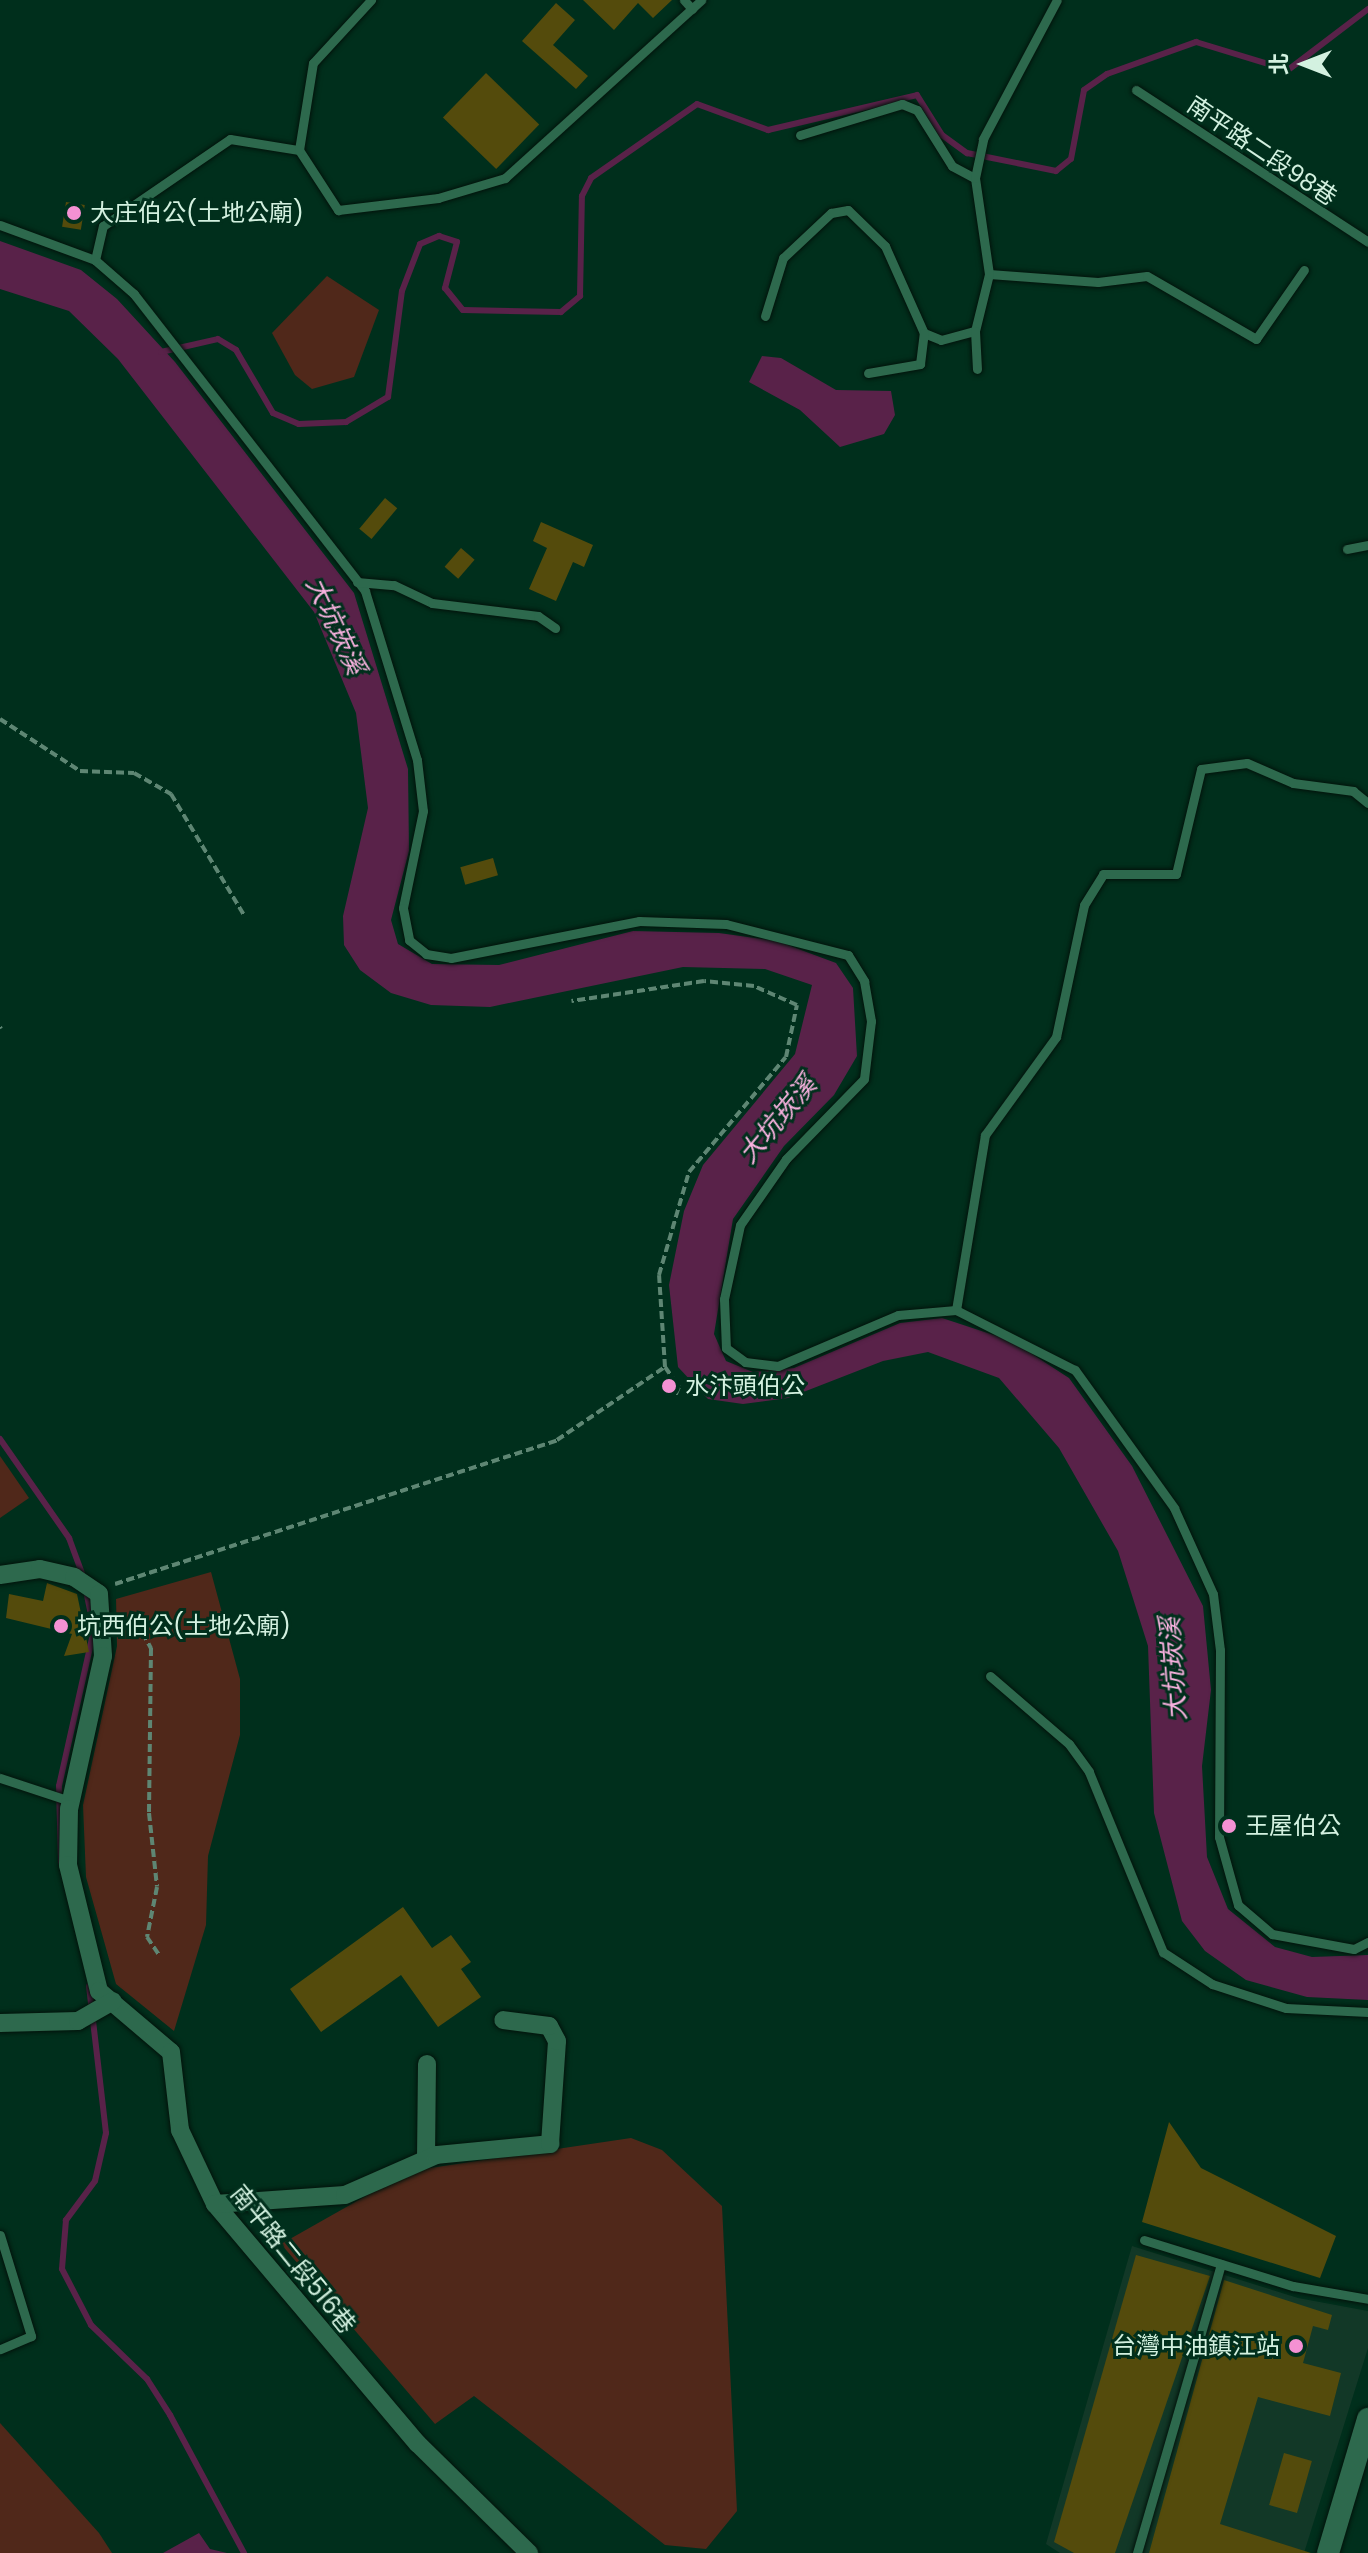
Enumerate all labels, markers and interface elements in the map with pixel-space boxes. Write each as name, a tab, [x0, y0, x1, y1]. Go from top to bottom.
north arrow	[1264, 24, 1344, 104]
text: 北	[1264, 53, 1295, 75]
street label: 南平路二段98巷	[1182, 90, 1342, 212]
place label: 大庄伯公(土地公廟)	[90, 199, 304, 227]
marker: 大庄伯公(土地公廟)	[65, 204, 83, 222]
water label: 大坑崁溪	[299, 572, 371, 680]
water label: 大坑崁溪	[733, 1070, 823, 1170]
place label: 水汴頭伯公	[685, 1372, 805, 1400]
marker: 水汴頭伯公	[660, 1377, 678, 1395]
place label: 坑西伯公(土地公廟)	[77, 1612, 291, 1640]
water label: 大坑崁溪	[1155, 1616, 1193, 1722]
marker: 坑西伯公(土地公廟)	[52, 1617, 70, 1635]
place label: 王屋伯公	[1245, 1812, 1341, 1840]
marker: 王屋伯公	[1220, 1817, 1238, 1835]
street label: 南平路二段516巷	[225, 2179, 361, 2339]
place label: 台灣中油鎮江站	[1112, 2332, 1280, 2360]
marker: 台灣中油鎮江站	[1287, 2337, 1305, 2355]

